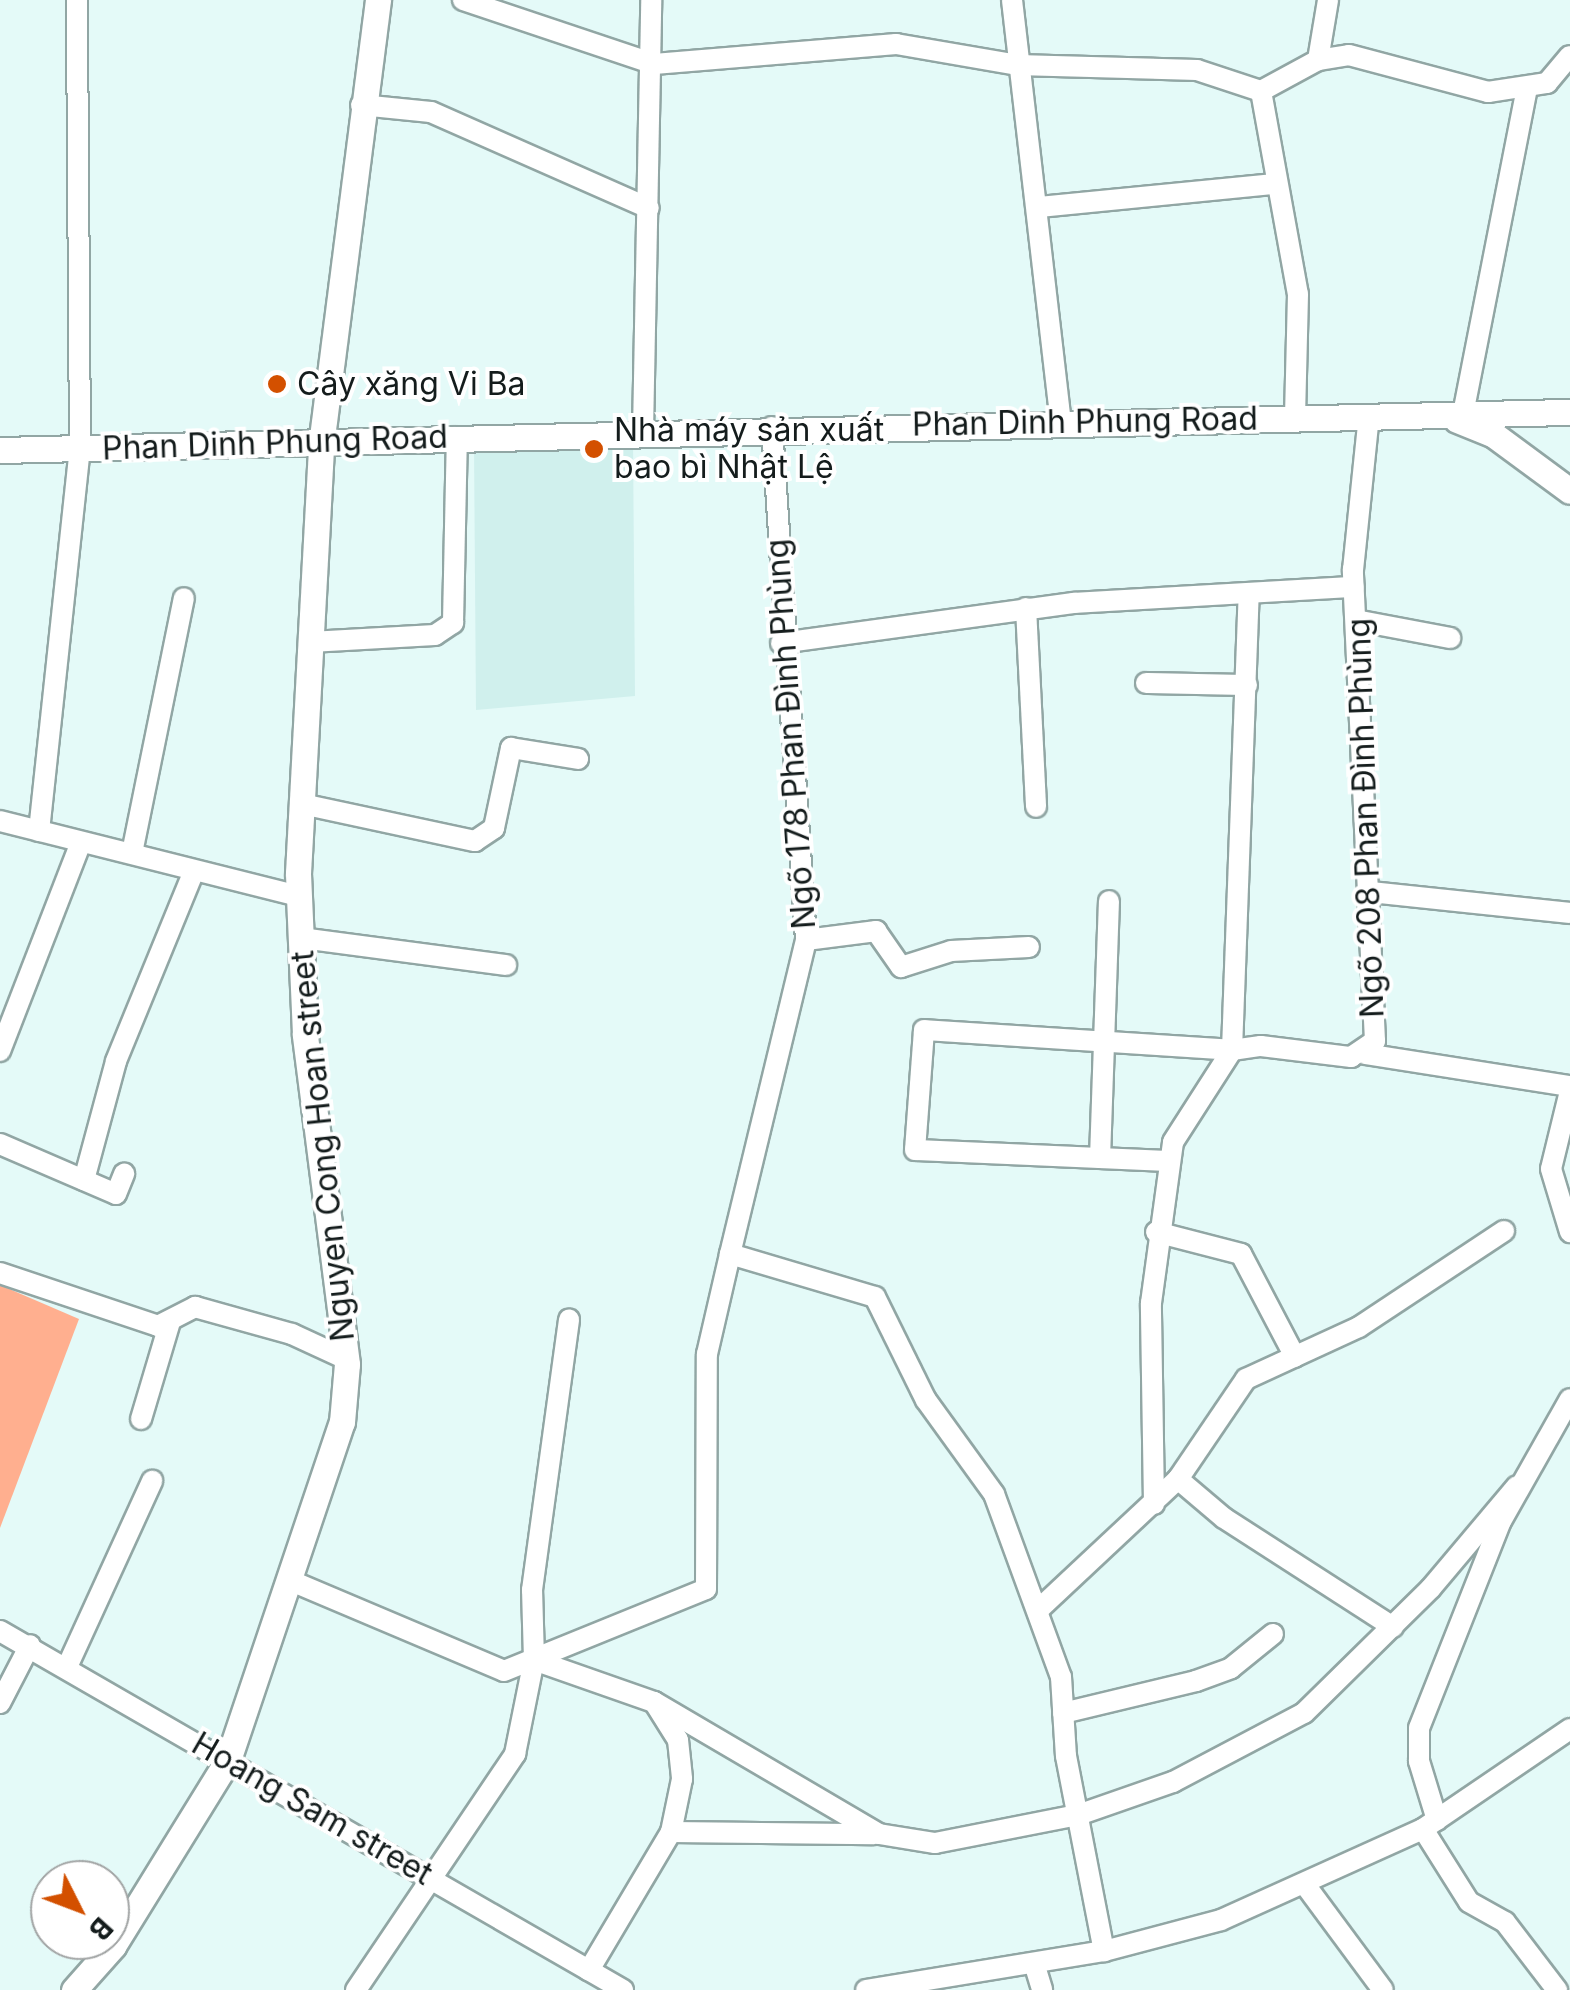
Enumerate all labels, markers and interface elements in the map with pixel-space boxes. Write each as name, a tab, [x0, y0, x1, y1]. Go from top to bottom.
place label: Cây xăng Vi Ba	[297, 365, 526, 403]
marker: Cây xăng Vi Ba	[266, 373, 288, 395]
street label: Phan Dinh Phung Road	[912, 400, 1258, 444]
place label: Nhà máy sản xuất bao bì Nhật Lệ	[614, 412, 884, 487]
street label: Phan Dinh Phung Road	[101, 418, 449, 468]
marker: Nhà máy sản xuất bao bì Nhật Lệ	[583, 438, 605, 460]
street label: Ngõ 178 Phan Đình Phùng	[758, 538, 824, 930]
street label: Ngõ 208 Phan Đình Phùng	[1340, 617, 1392, 1019]
street label: Nguyen Cong Hoan street	[283, 949, 363, 1343]
street label: Hoang Sam street	[185, 1725, 439, 1893]
north arrow	[30, 1860, 130, 1960]
text: B	[82, 1910, 120, 1947]

